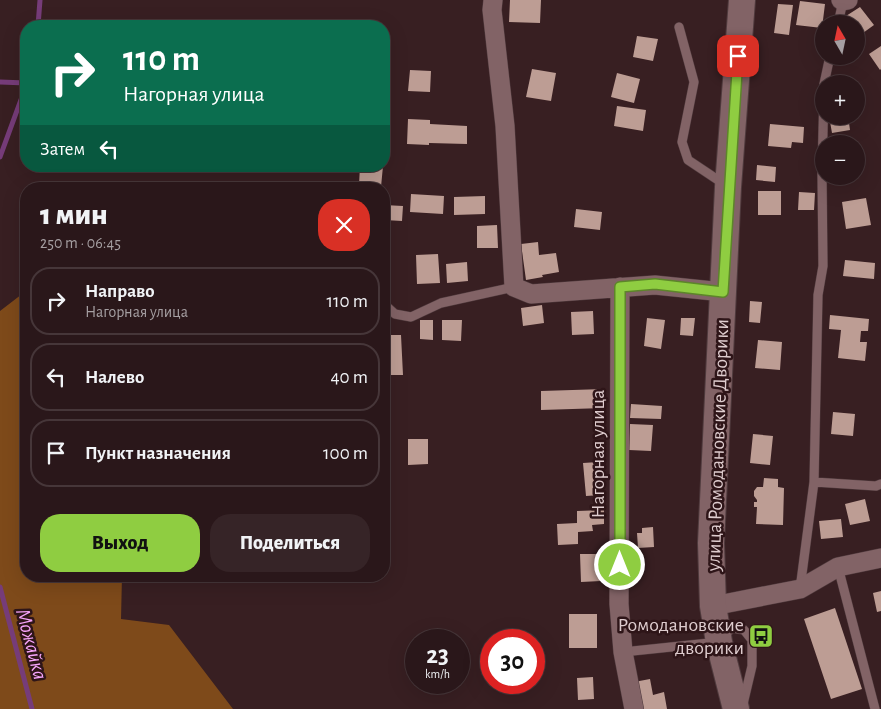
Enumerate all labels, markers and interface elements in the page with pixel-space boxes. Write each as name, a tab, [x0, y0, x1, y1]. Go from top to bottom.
north arrow	[815, 15, 865, 65]
map controls	[815, 15, 865, 185]
pin	[717, 35, 759, 77]
icon: right	[40, 40, 105, 105]
text: 110 m	[123, 42, 200, 77]
icon: arrive	[724, 42, 752, 70]
button: +	[815, 75, 865, 125]
text: Нагорная улица	[123, 83, 265, 105]
icon: left	[95, 135, 123, 163]
button: −	[815, 135, 865, 185]
text: Затем	[40, 140, 85, 159]
button: close	[318, 199, 370, 251]
text: 1 мин	[40, 200, 108, 230]
text: 250 m · 06:45	[40, 235, 121, 251]
text: Направо	[85, 282, 155, 301]
icon: right	[42, 287, 70, 315]
text: 110 m	[327, 292, 368, 311]
text: Нагорная улица	[85, 304, 188, 320]
street label: улица Ромодановские Дворики	[704, 318, 732, 573]
icon: left	[42, 363, 70, 391]
text: Налево	[85, 368, 144, 387]
text: 40 m	[330, 368, 368, 387]
street label: Нагорная улица	[588, 390, 608, 518]
icon: arrive	[42, 439, 70, 467]
text: Пункт назначения	[85, 444, 231, 463]
text: 100 m	[323, 444, 368, 463]
button: Выход	[40, 514, 200, 572]
button: Поделиться	[210, 514, 370, 572]
position arrow	[593, 538, 645, 590]
water label: Можайка	[12, 606, 51, 682]
place label: Ромодановские дворики	[618, 615, 744, 658]
bus stop icon: Ромодановские дворики	[748, 623, 774, 649]
speed limit sign: 30	[480, 629, 545, 694]
text: 23	[426, 643, 449, 668]
text: km/h	[425, 668, 450, 680]

